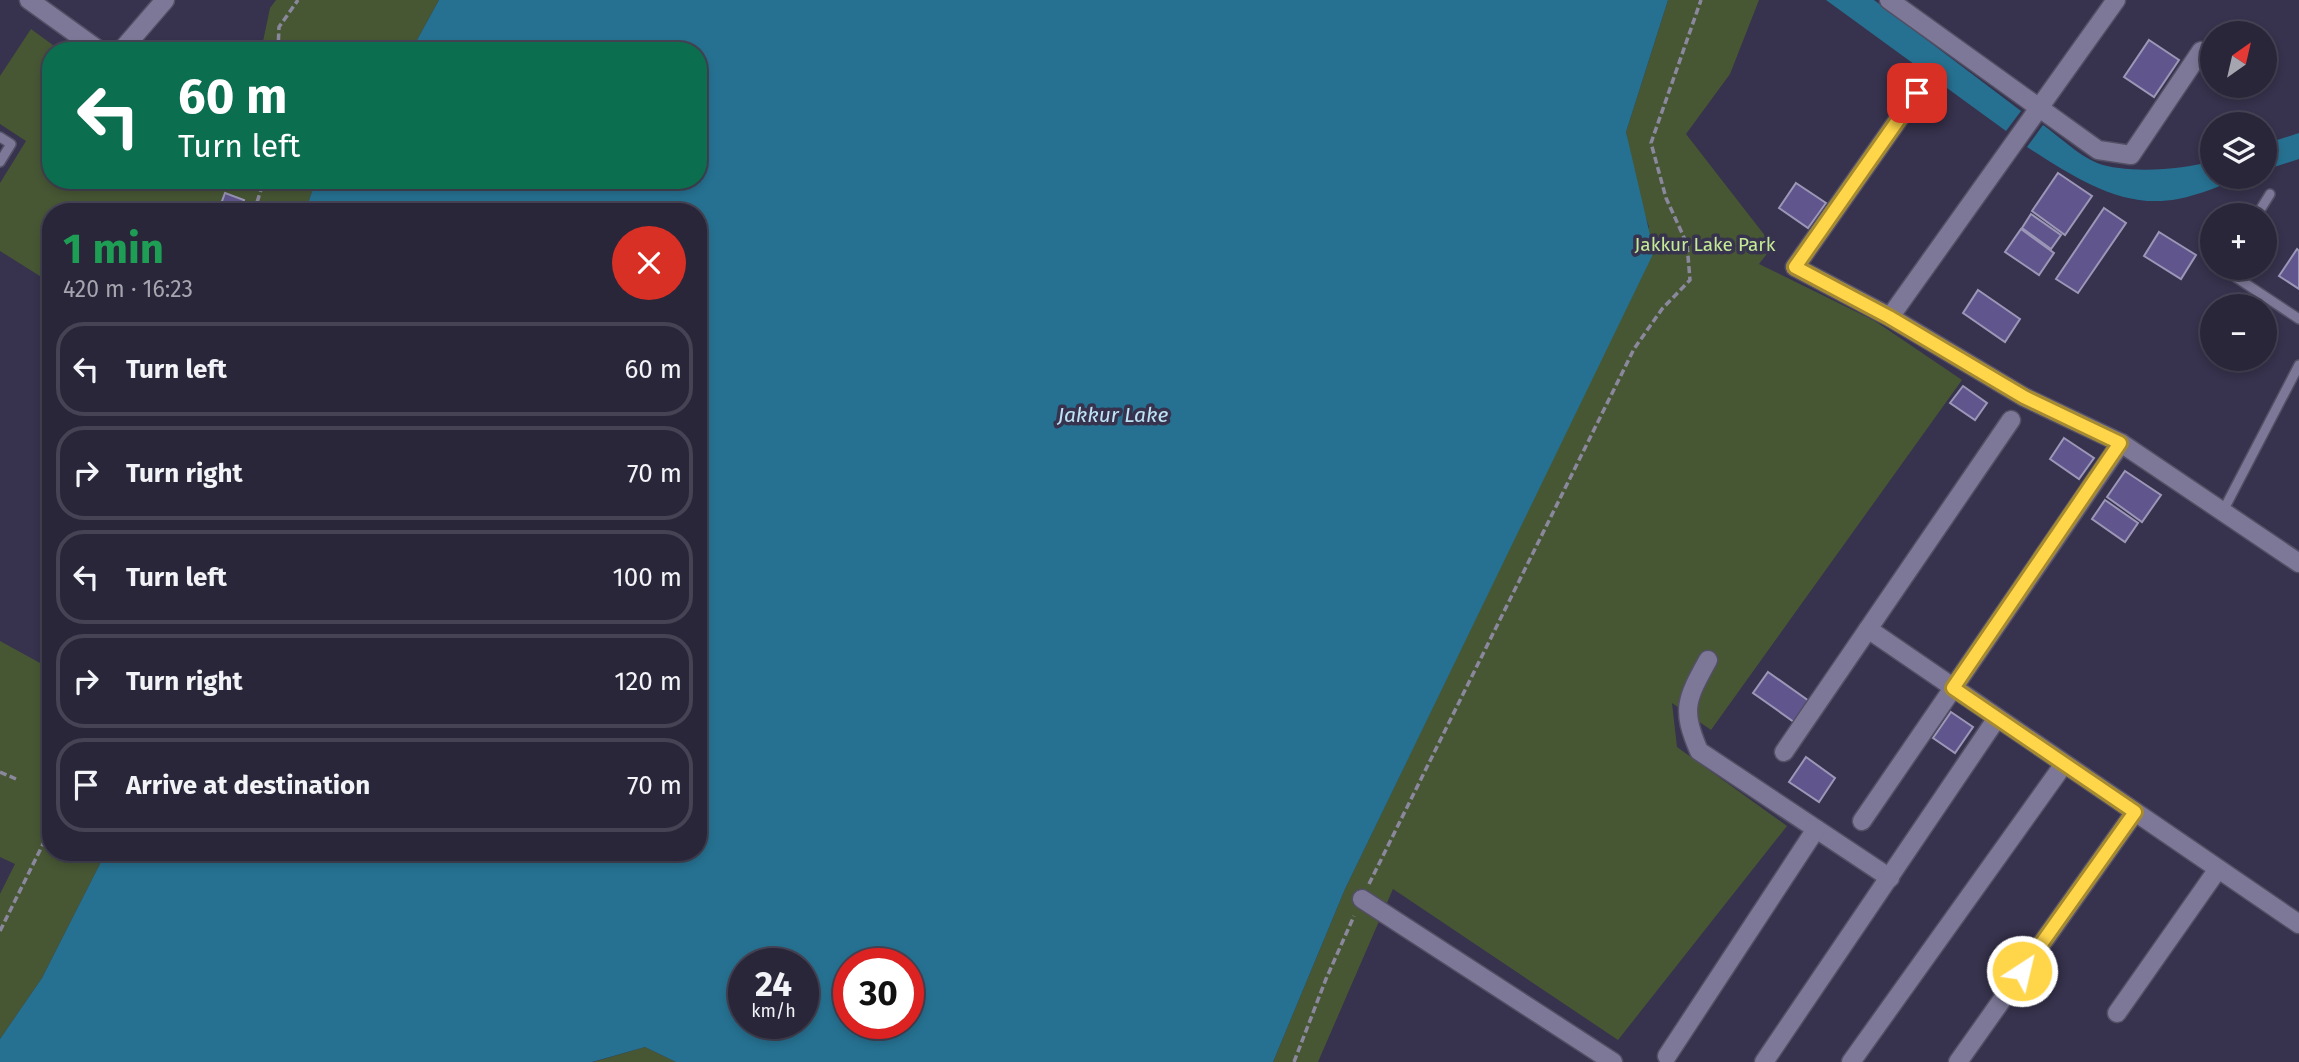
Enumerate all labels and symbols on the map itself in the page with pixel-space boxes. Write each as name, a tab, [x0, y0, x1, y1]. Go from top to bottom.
north arrow	[2200, 21, 2277, 98]
pin	[1887, 63, 1947, 123]
park label: Jakkur Lake Park	[1635, 233, 1776, 256]
water label: Jakkur Lake	[1057, 402, 1169, 428]
position arrow	[1985, 934, 2059, 1008]
speed limit sign: 30	[833, 948, 924, 1039]

